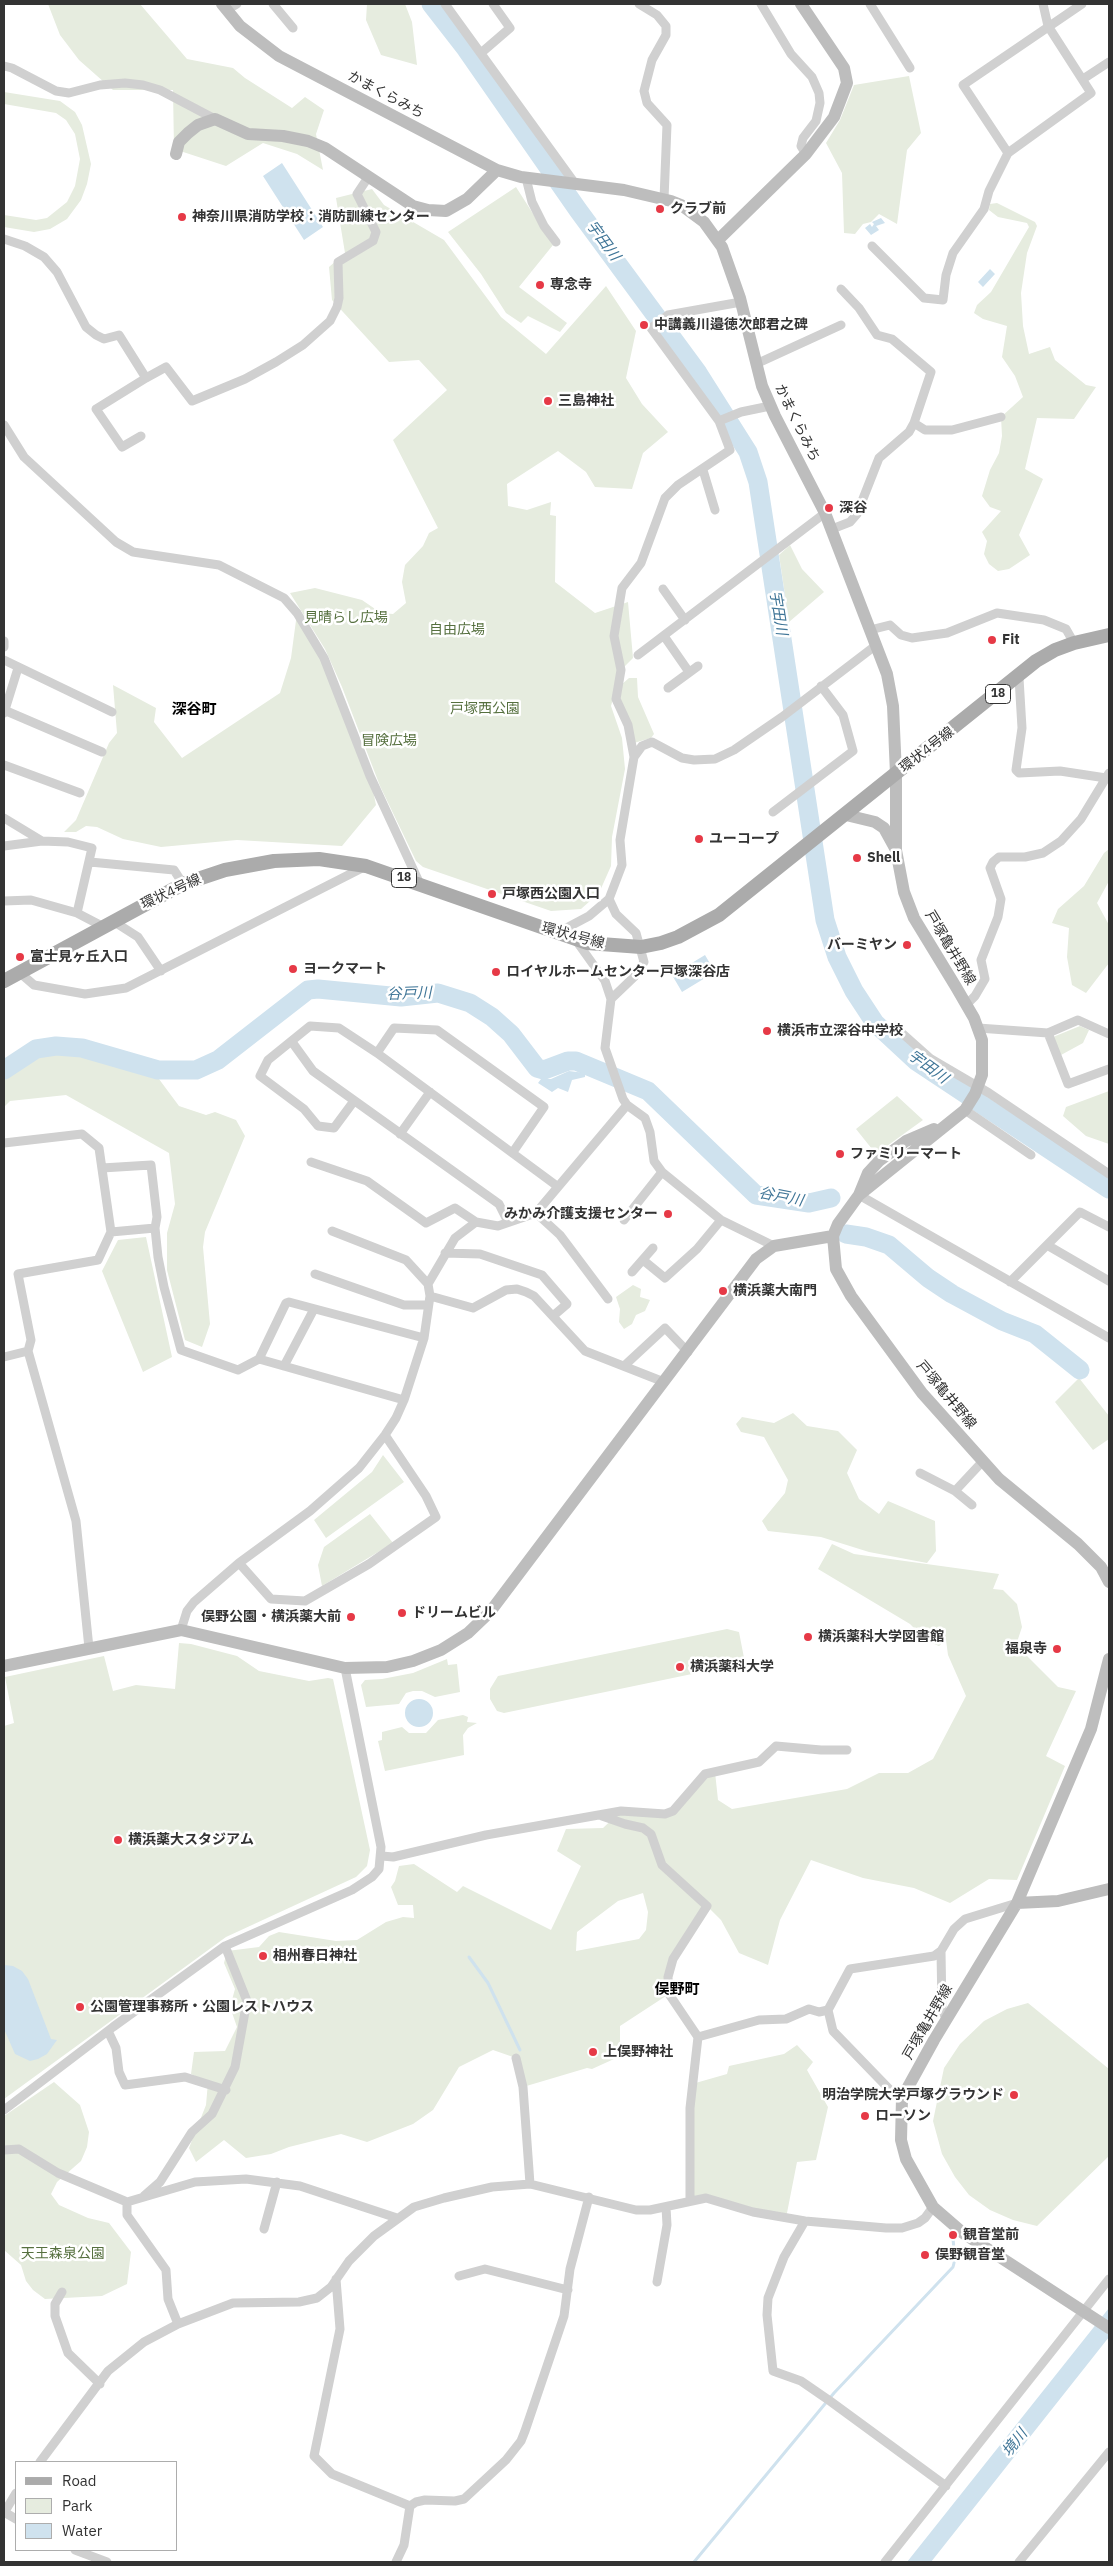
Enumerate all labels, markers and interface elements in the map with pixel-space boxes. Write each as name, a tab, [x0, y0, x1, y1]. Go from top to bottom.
street label: かまくらみち	[345, 68, 427, 122]
place label: クラブ前	[670, 201, 726, 217]
marker: クラブ前	[654, 203, 666, 215]
place label: 神奈川県消防学校：消防訓練センター	[192, 209, 430, 225]
marker: 神奈川県消防学校：消防訓練センター	[176, 211, 188, 223]
water label: 宇田川	[582, 218, 624, 264]
place label: 専念寺	[550, 277, 592, 293]
marker: 専念寺	[534, 279, 546, 291]
place label: 中講義川邉徳次郎君之碑	[654, 317, 808, 333]
marker: 中講義川邉徳次郎君之碑	[638, 319, 650, 331]
street label: かまくらみち	[771, 382, 823, 464]
place label: 三島神社	[558, 393, 614, 409]
marker: 三島神社	[542, 395, 554, 407]
place label: 深谷	[839, 500, 867, 516]
marker: 深谷	[823, 502, 835, 514]
water label: 宇田川	[766, 589, 790, 637]
park label: 見晴らし広場	[304, 610, 388, 626]
park label: 自由広場	[429, 622, 485, 638]
place label: Fit	[1002, 632, 1020, 648]
marker: Fit	[986, 634, 998, 646]
road number: 18	[986, 684, 1010, 704]
district label: 深谷町	[172, 701, 216, 719]
park label: 戸塚西公園	[450, 701, 520, 717]
street label: 環状4号線	[896, 724, 958, 776]
park label: 冒険広場	[361, 733, 417, 749]
place label: ユーコープ	[709, 831, 779, 847]
marker: ユーコープ	[693, 833, 705, 845]
place label: Shell	[867, 850, 900, 866]
marker: Shell	[851, 852, 863, 864]
road number: 18	[392, 868, 416, 888]
street label: 環状4号線	[138, 871, 204, 913]
place label: 戸塚西公園入口	[502, 886, 600, 902]
marker: 戸塚西公園入口	[486, 888, 498, 900]
street label: 戸塚亀井野線	[921, 908, 979, 988]
street label: 環状4号線	[540, 920, 606, 952]
place label: バーミヤン	[827, 937, 897, 953]
marker: バーミヤン	[901, 939, 913, 951]
place label: 富士見ヶ丘入口	[30, 949, 128, 965]
marker: 富士見ヶ丘入口	[14, 951, 26, 963]
place label: ヨークマート	[303, 961, 387, 977]
marker: ヨークマート	[287, 963, 299, 975]
place label: ロイヤルホームセンター戸塚深谷店	[506, 964, 730, 980]
marker: ロイヤルホームセンター戸塚深谷店	[490, 966, 502, 978]
water label: 谷戸川	[386, 984, 432, 1004]
place label: 横浜市立深谷中学校	[777, 1023, 903, 1039]
marker: 横浜市立深谷中学校	[761, 1025, 773, 1037]
water label: 宇田川	[905, 1046, 951, 1088]
place label: ファミリーマート	[850, 1146, 962, 1162]
marker: ファミリーマート	[834, 1148, 846, 1160]
water label: 谷戸川	[757, 1184, 805, 1210]
place label: みかみ介護支援センター	[504, 1206, 658, 1222]
marker: みかみ介護支援センター	[662, 1208, 674, 1220]
place label: 横浜薬大南門	[733, 1283, 817, 1299]
marker: 横浜薬大南門	[717, 1285, 729, 1297]
street label: 戸塚亀井野線	[913, 1357, 979, 1433]
place label: ドリームビル	[412, 1605, 496, 1621]
marker: ドリームビル	[396, 1607, 408, 1619]
place label: 俣野公園・横浜薬大前	[201, 1609, 341, 1625]
marker: 俣野公園・横浜薬大前	[345, 1611, 357, 1623]
place label: 横浜薬科大学図書館	[818, 1629, 944, 1645]
marker: 横浜薬科大学図書館	[802, 1631, 814, 1643]
place label: 福泉寺	[1005, 1641, 1047, 1657]
marker: 福泉寺	[1051, 1643, 1063, 1655]
place label: 横浜薬科大学	[690, 1659, 774, 1675]
marker: 横浜薬科大学	[674, 1661, 686, 1673]
place label: 横浜薬大スタジアム	[128, 1832, 254, 1848]
marker: 横浜薬大スタジアム	[112, 1834, 124, 1846]
place label: 相州春日神社	[273, 1948, 357, 1964]
marker: 相州春日神社	[257, 1950, 269, 1962]
district label: 俣野町	[655, 1981, 699, 1999]
street label: 戸塚亀井野線	[900, 1981, 956, 2063]
place label: 公園管理事務所・公園レストハウス	[90, 1999, 314, 2015]
marker: 公園管理事務所・公園レストハウス	[74, 2001, 86, 2013]
place label: 上俣野神社	[603, 2044, 673, 2060]
marker: 上俣野神社	[587, 2046, 599, 2058]
place label: 明治学院大学戸塚グラウンド	[822, 2087, 1004, 2103]
marker: 明治学院大学戸塚グラウンド	[1008, 2089, 1020, 2101]
place label: ローソン	[875, 2108, 931, 2124]
marker: ローソン	[859, 2110, 871, 2122]
place label: 観音堂前	[963, 2227, 1019, 2243]
marker: 観音堂前	[947, 2229, 959, 2241]
park label: 天王森泉公園	[21, 2246, 105, 2262]
place label: 俣野観音堂	[935, 2247, 1005, 2263]
marker: 俣野観音堂	[919, 2249, 931, 2261]
water label: 境川	[999, 2426, 1031, 2460]
legend	[15, 2461, 178, 2551]
text: Road	[62, 2471, 97, 2490]
text: Park	[62, 2496, 92, 2515]
text: Water	[62, 2521, 102, 2540]

